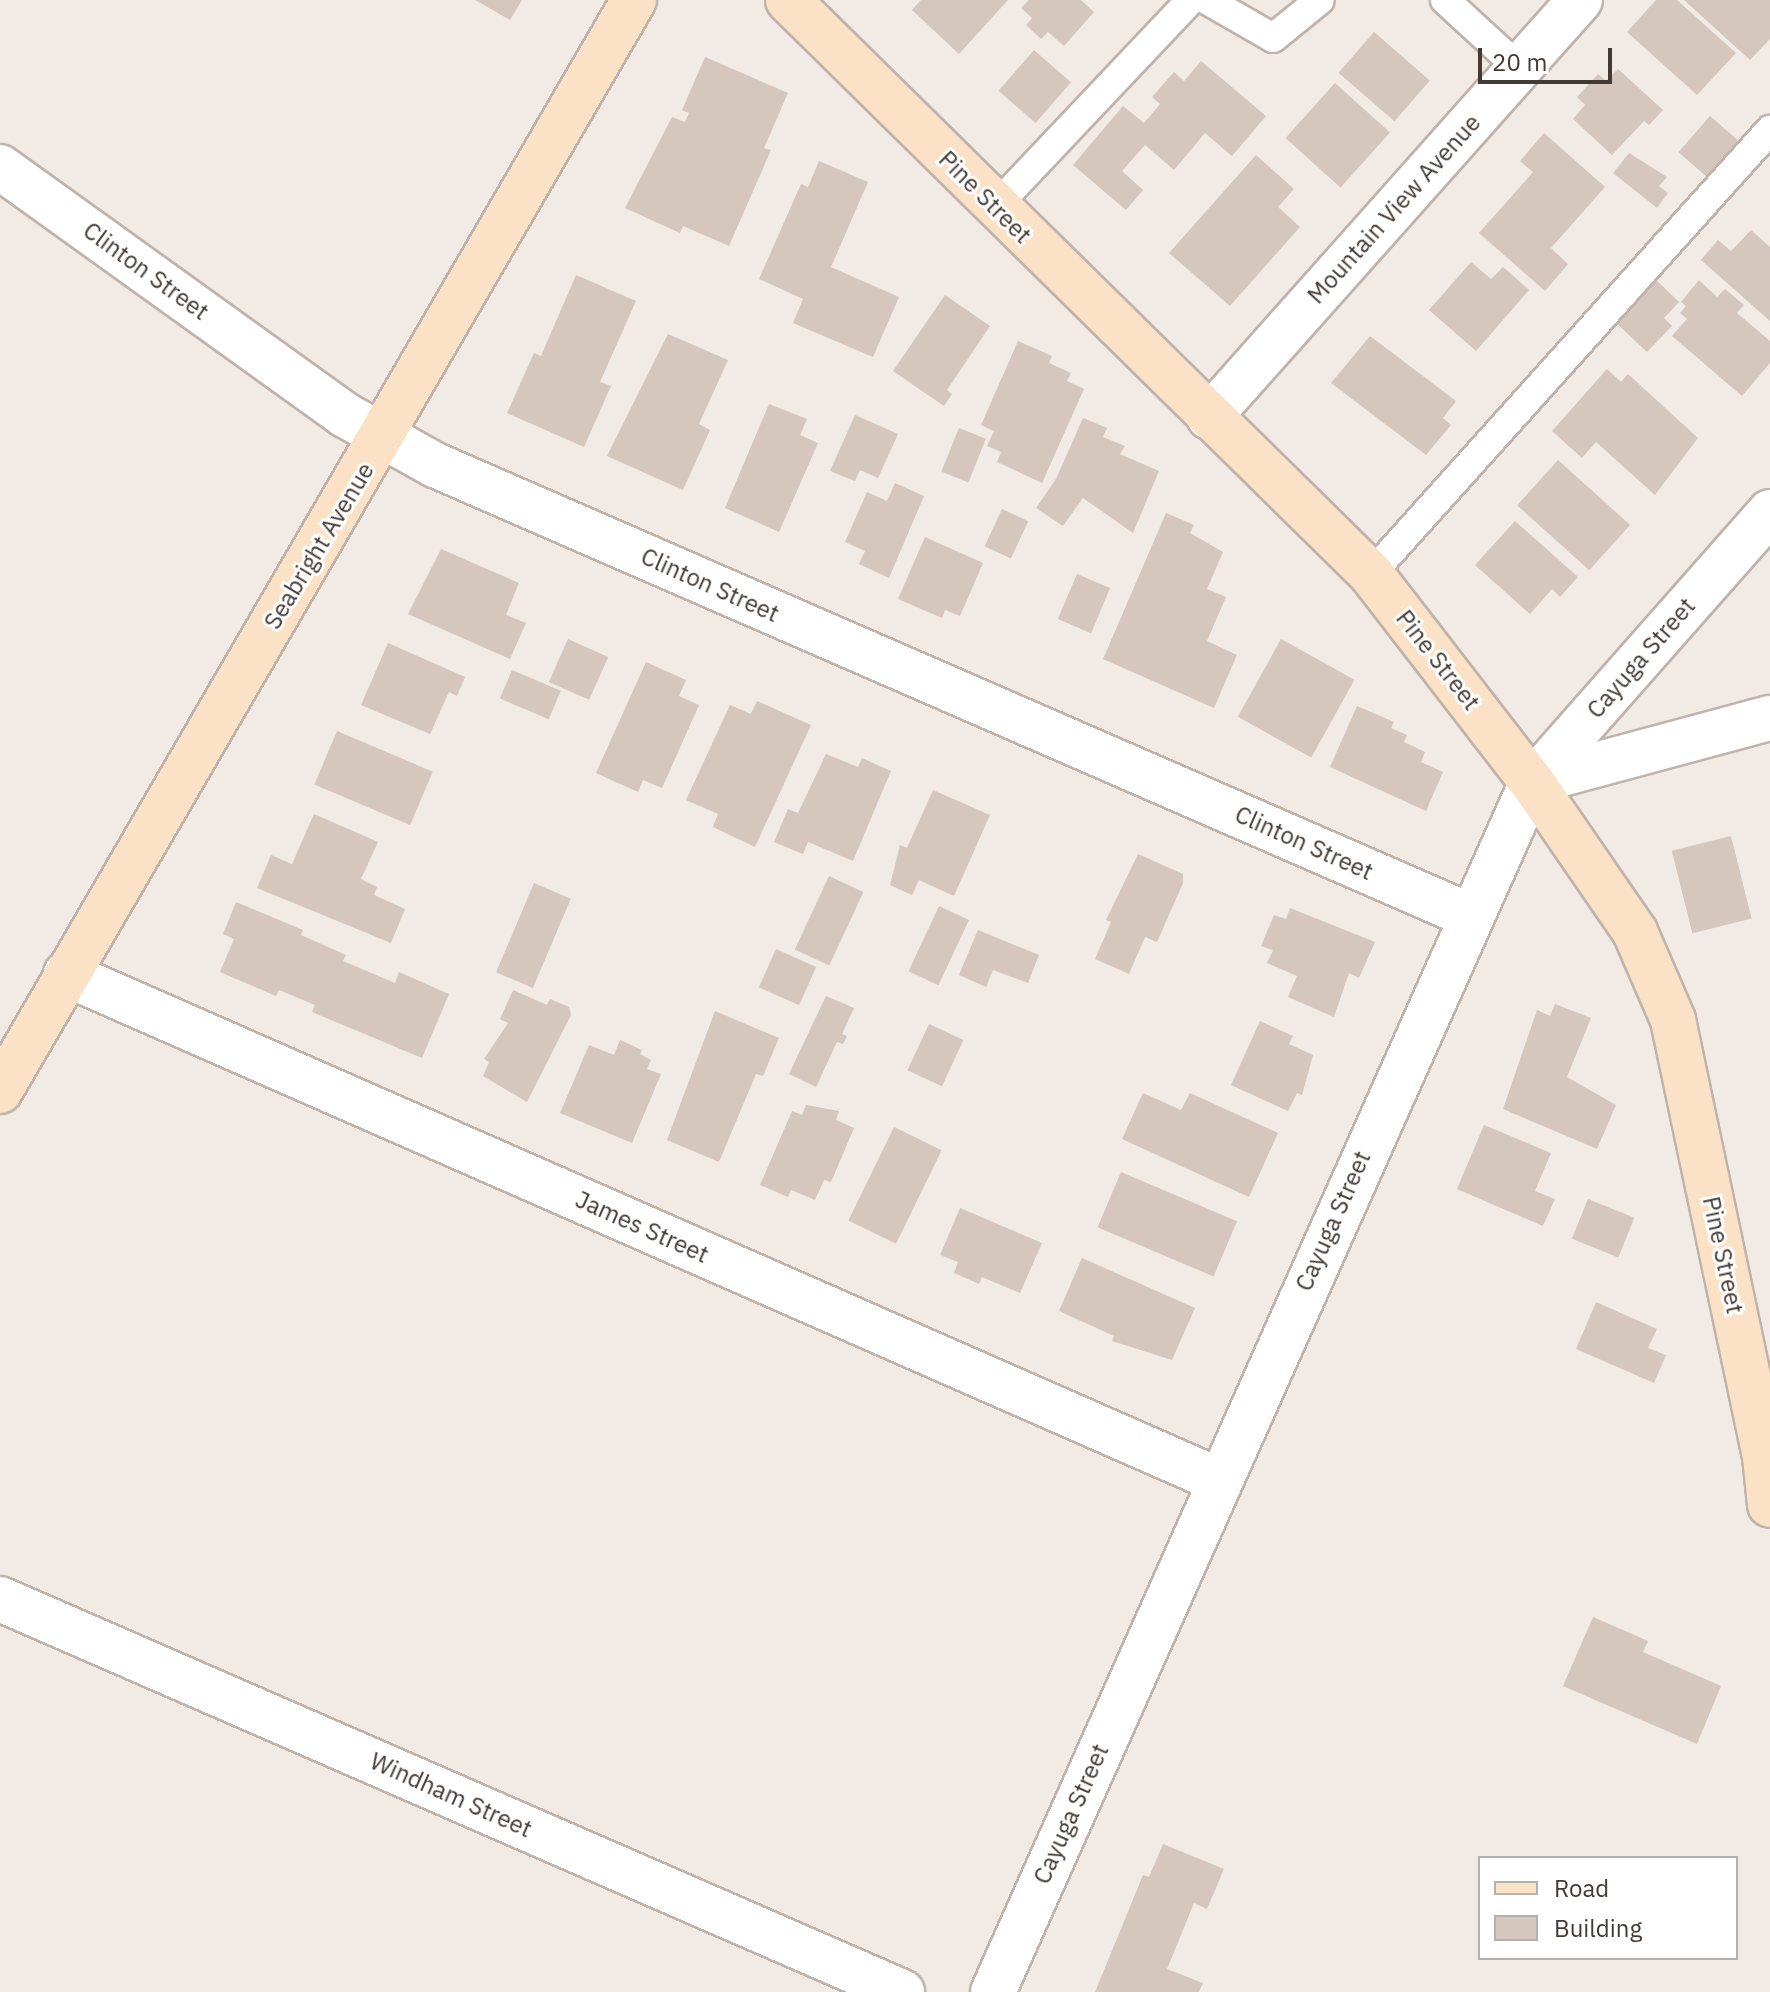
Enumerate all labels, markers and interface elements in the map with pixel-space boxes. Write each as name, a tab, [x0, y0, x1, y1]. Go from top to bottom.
scale bar	[1482, 32, 1616, 82]
text: 20 m	[1492, 46, 1547, 78]
street label: Mountain View Avenue	[1301, 108, 1487, 310]
street label: Pine Street	[933, 145, 1037, 249]
street label: Clinton Street	[78, 216, 214, 326]
street label: Seabright Avenue	[258, 457, 380, 635]
street label: Clinton Street	[637, 542, 783, 628]
street label: Cayuga Street	[1581, 592, 1701, 724]
street label: Pine Street	[1390, 604, 1486, 716]
street label: Clinton Street	[1231, 800, 1377, 886]
street label: Cayuga Street	[1289, 1147, 1377, 1295]
street label: James Street	[571, 1185, 713, 1269]
street label: Pine Street	[1697, 1194, 1749, 1316]
street label: Cayuga Street	[1027, 1740, 1115, 1888]
street label: Windham Street	[366, 1746, 536, 1844]
legend	[1478, 1856, 1738, 1960]
text: Road	[1554, 1872, 1609, 1904]
text: Building	[1554, 1912, 1642, 1944]

